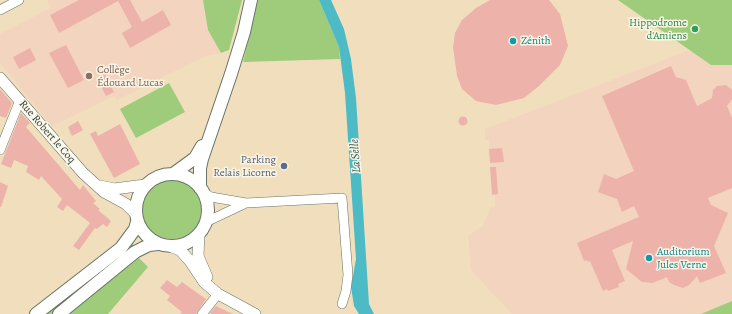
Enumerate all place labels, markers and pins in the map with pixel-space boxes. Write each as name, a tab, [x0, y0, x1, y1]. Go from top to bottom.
place label: Hippodrome d'Amiens	[629, 16, 687, 42]
marker: Hippodrome d'Amiens	[690, 24, 700, 34]
place label: Zénith	[521, 34, 551, 48]
marker: Zénith	[508, 36, 518, 46]
place label: Collège Édouard Lucas	[97, 63, 164, 89]
marker: Collège Édouard Lucas	[84, 71, 94, 81]
place label: Parking Relais Licorne	[213, 153, 276, 179]
marker: Parking Relais Licorne	[279, 161, 289, 171]
place label: Auditorium Jules Verne	[657, 245, 710, 271]
marker: Auditorium Jules Verne	[644, 253, 654, 263]

